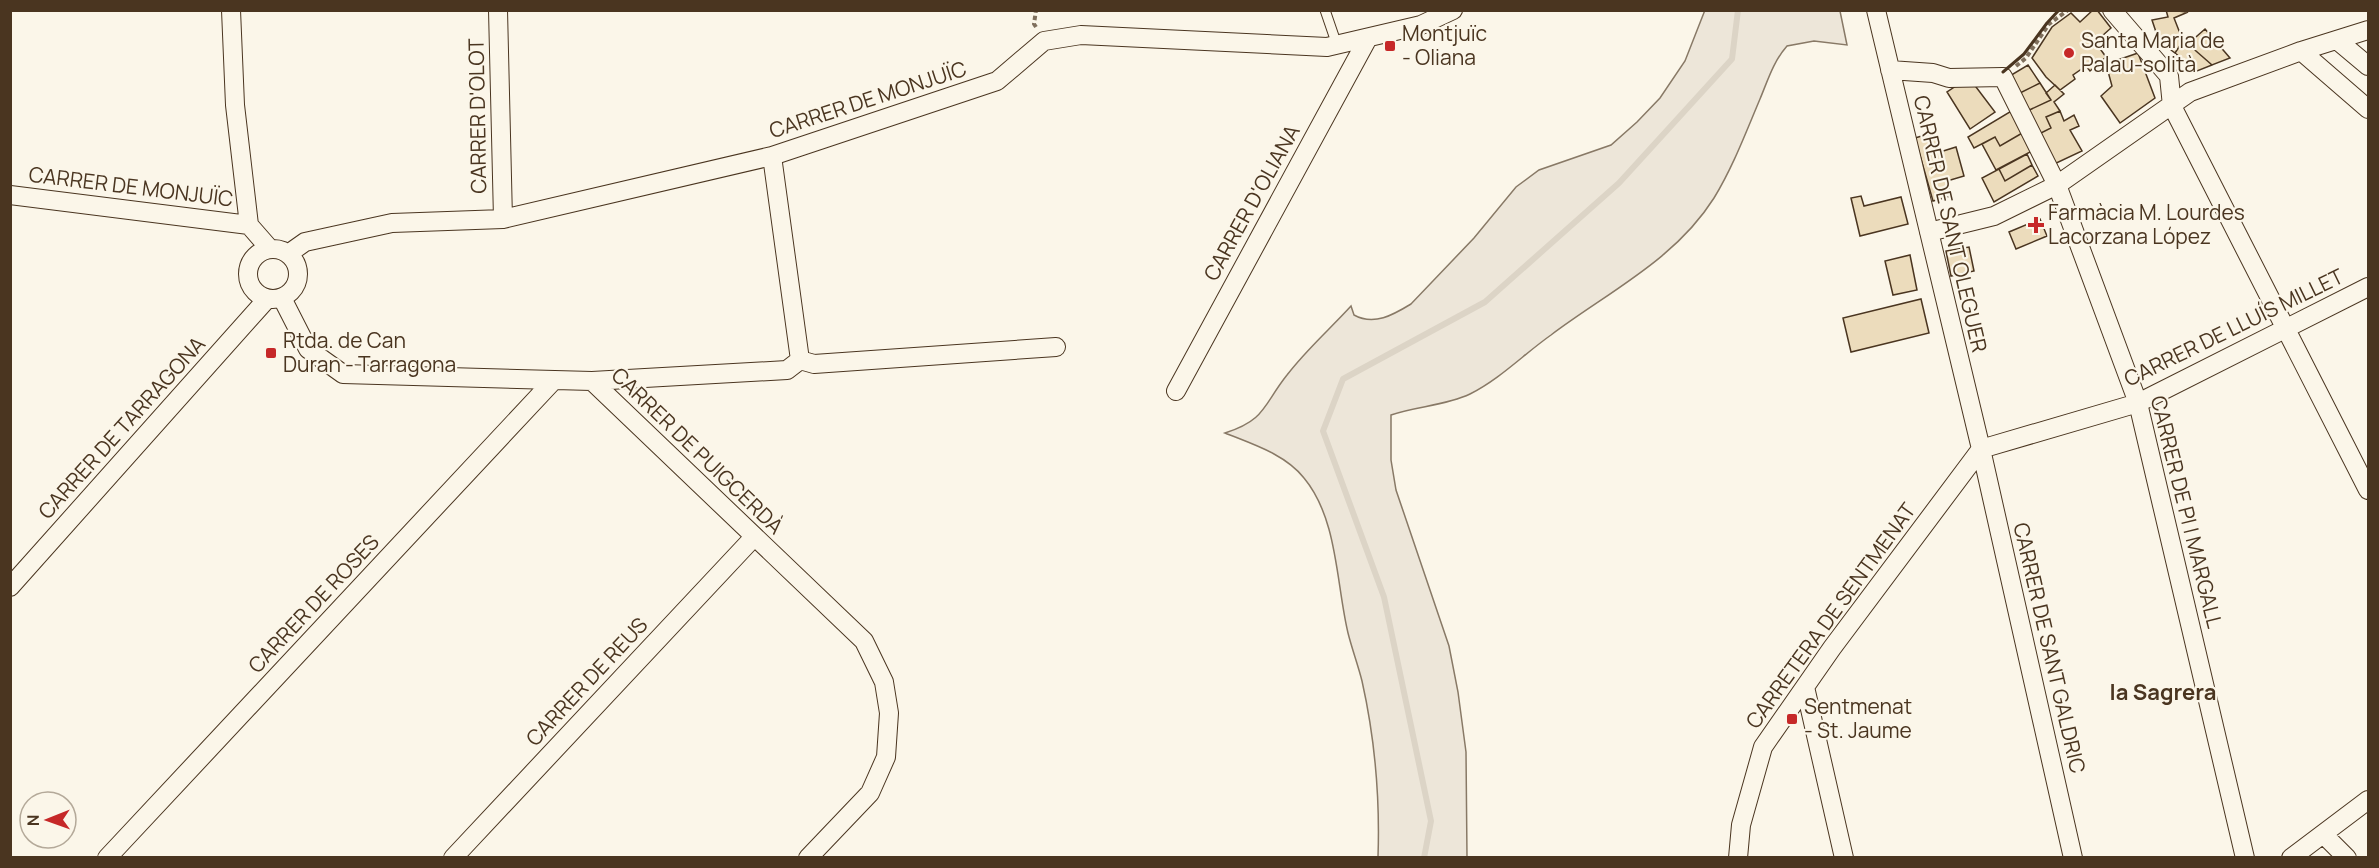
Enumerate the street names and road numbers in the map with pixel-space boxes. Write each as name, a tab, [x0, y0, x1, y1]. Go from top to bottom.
street label: CARRER D'OLOT	[462, 38, 492, 194]
street label: CARRER DE MONJUÏC	[766, 54, 970, 144]
street label: CARRER DE SANT OLEGUER	[1908, 93, 1994, 355]
street label: CARRER D'OLIANA	[1197, 120, 1306, 285]
street label: CARRER DE MONJUÏC	[27, 160, 235, 212]
street label: CARRER DE LLUÍS MILLET	[2119, 262, 2348, 392]
street label: CARRER DE TARRAGONA	[32, 330, 211, 525]
street label: CARRER DE PUIGCERDÀ	[606, 361, 790, 540]
street label: CARRER DE PI I MARGALL	[2145, 393, 2229, 631]
street label: CARRETERA DE SENTMENAT	[1739, 497, 1922, 734]
street label: CARRER DE SANT GALDRIC	[2007, 520, 2092, 776]
street label: CARRER DE ROSES	[242, 528, 385, 679]
street label: CARRER DE REUS	[519, 611, 653, 752]

